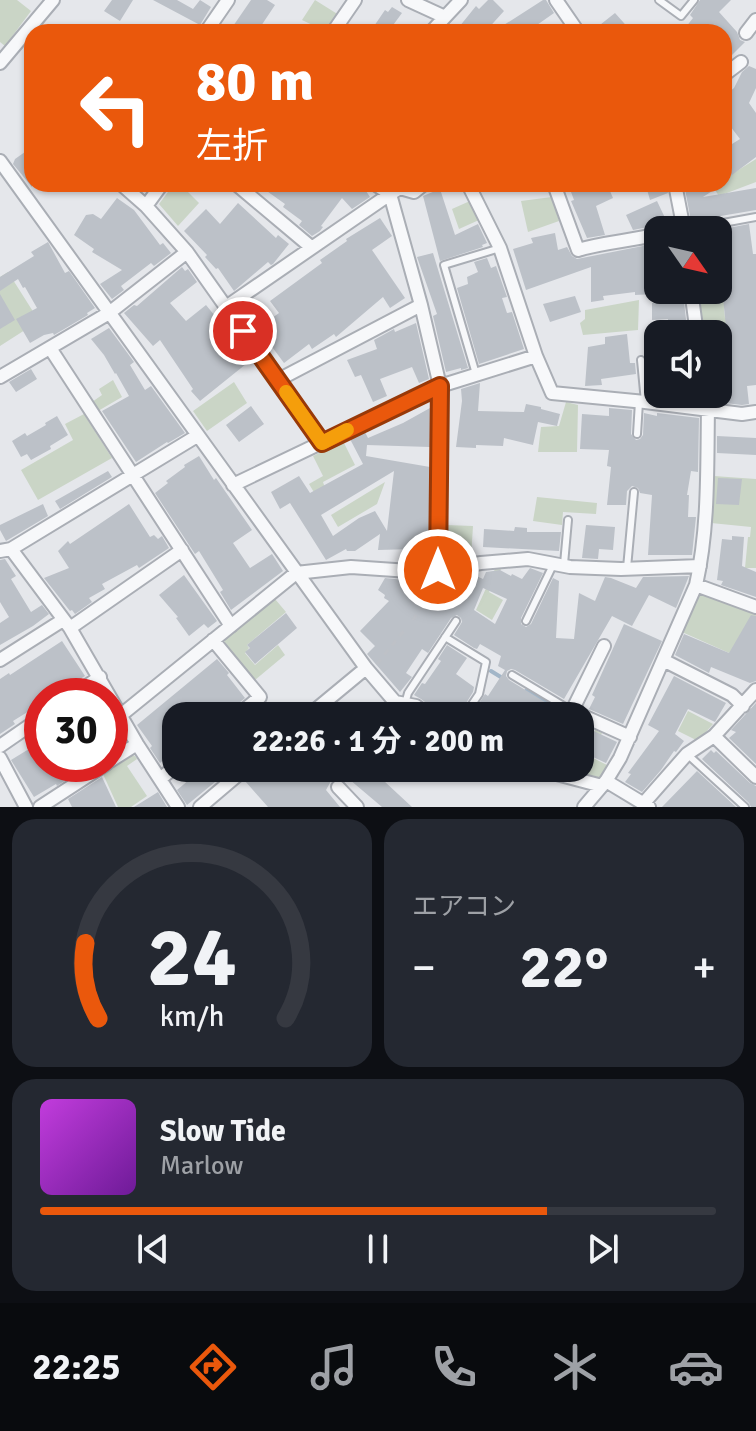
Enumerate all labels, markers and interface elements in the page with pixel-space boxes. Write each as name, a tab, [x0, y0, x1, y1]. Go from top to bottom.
text: 80 m	[196, 47, 314, 116]
icon: left	[64, 56, 168, 160]
text: 左折	[196, 124, 268, 169]
north arrow	[644, 216, 732, 304]
map controls	[644, 216, 732, 408]
pin	[209, 297, 277, 365]
icon: arrive	[221, 309, 265, 353]
button: sound	[644, 320, 732, 408]
position arrow	[396, 528, 480, 612]
speed limit sign: 30	[24, 678, 128, 782]
text: 22:26 · 1 分 · 200 m	[252, 723, 504, 760]
text: エアコン	[412, 891, 516, 923]
text: 24	[147, 907, 237, 1009]
text: 22°	[520, 931, 608, 1005]
text: −	[412, 941, 436, 995]
text: +	[692, 941, 716, 995]
text: km/h	[160, 999, 224, 1034]
text: Slow Tide	[160, 1113, 286, 1150]
text: Marlow	[160, 1150, 243, 1182]
icon: previous	[131, 1227, 175, 1271]
icon: pause	[356, 1227, 400, 1271]
icon: next	[581, 1227, 625, 1271]
icon: directions	[185, 1339, 241, 1395]
icon: music	[306, 1339, 362, 1395]
icon: phone	[426, 1339, 482, 1395]
icon: climate	[547, 1339, 603, 1395]
icon: car	[668, 1339, 724, 1395]
text: 22:25	[32, 1345, 121, 1390]

